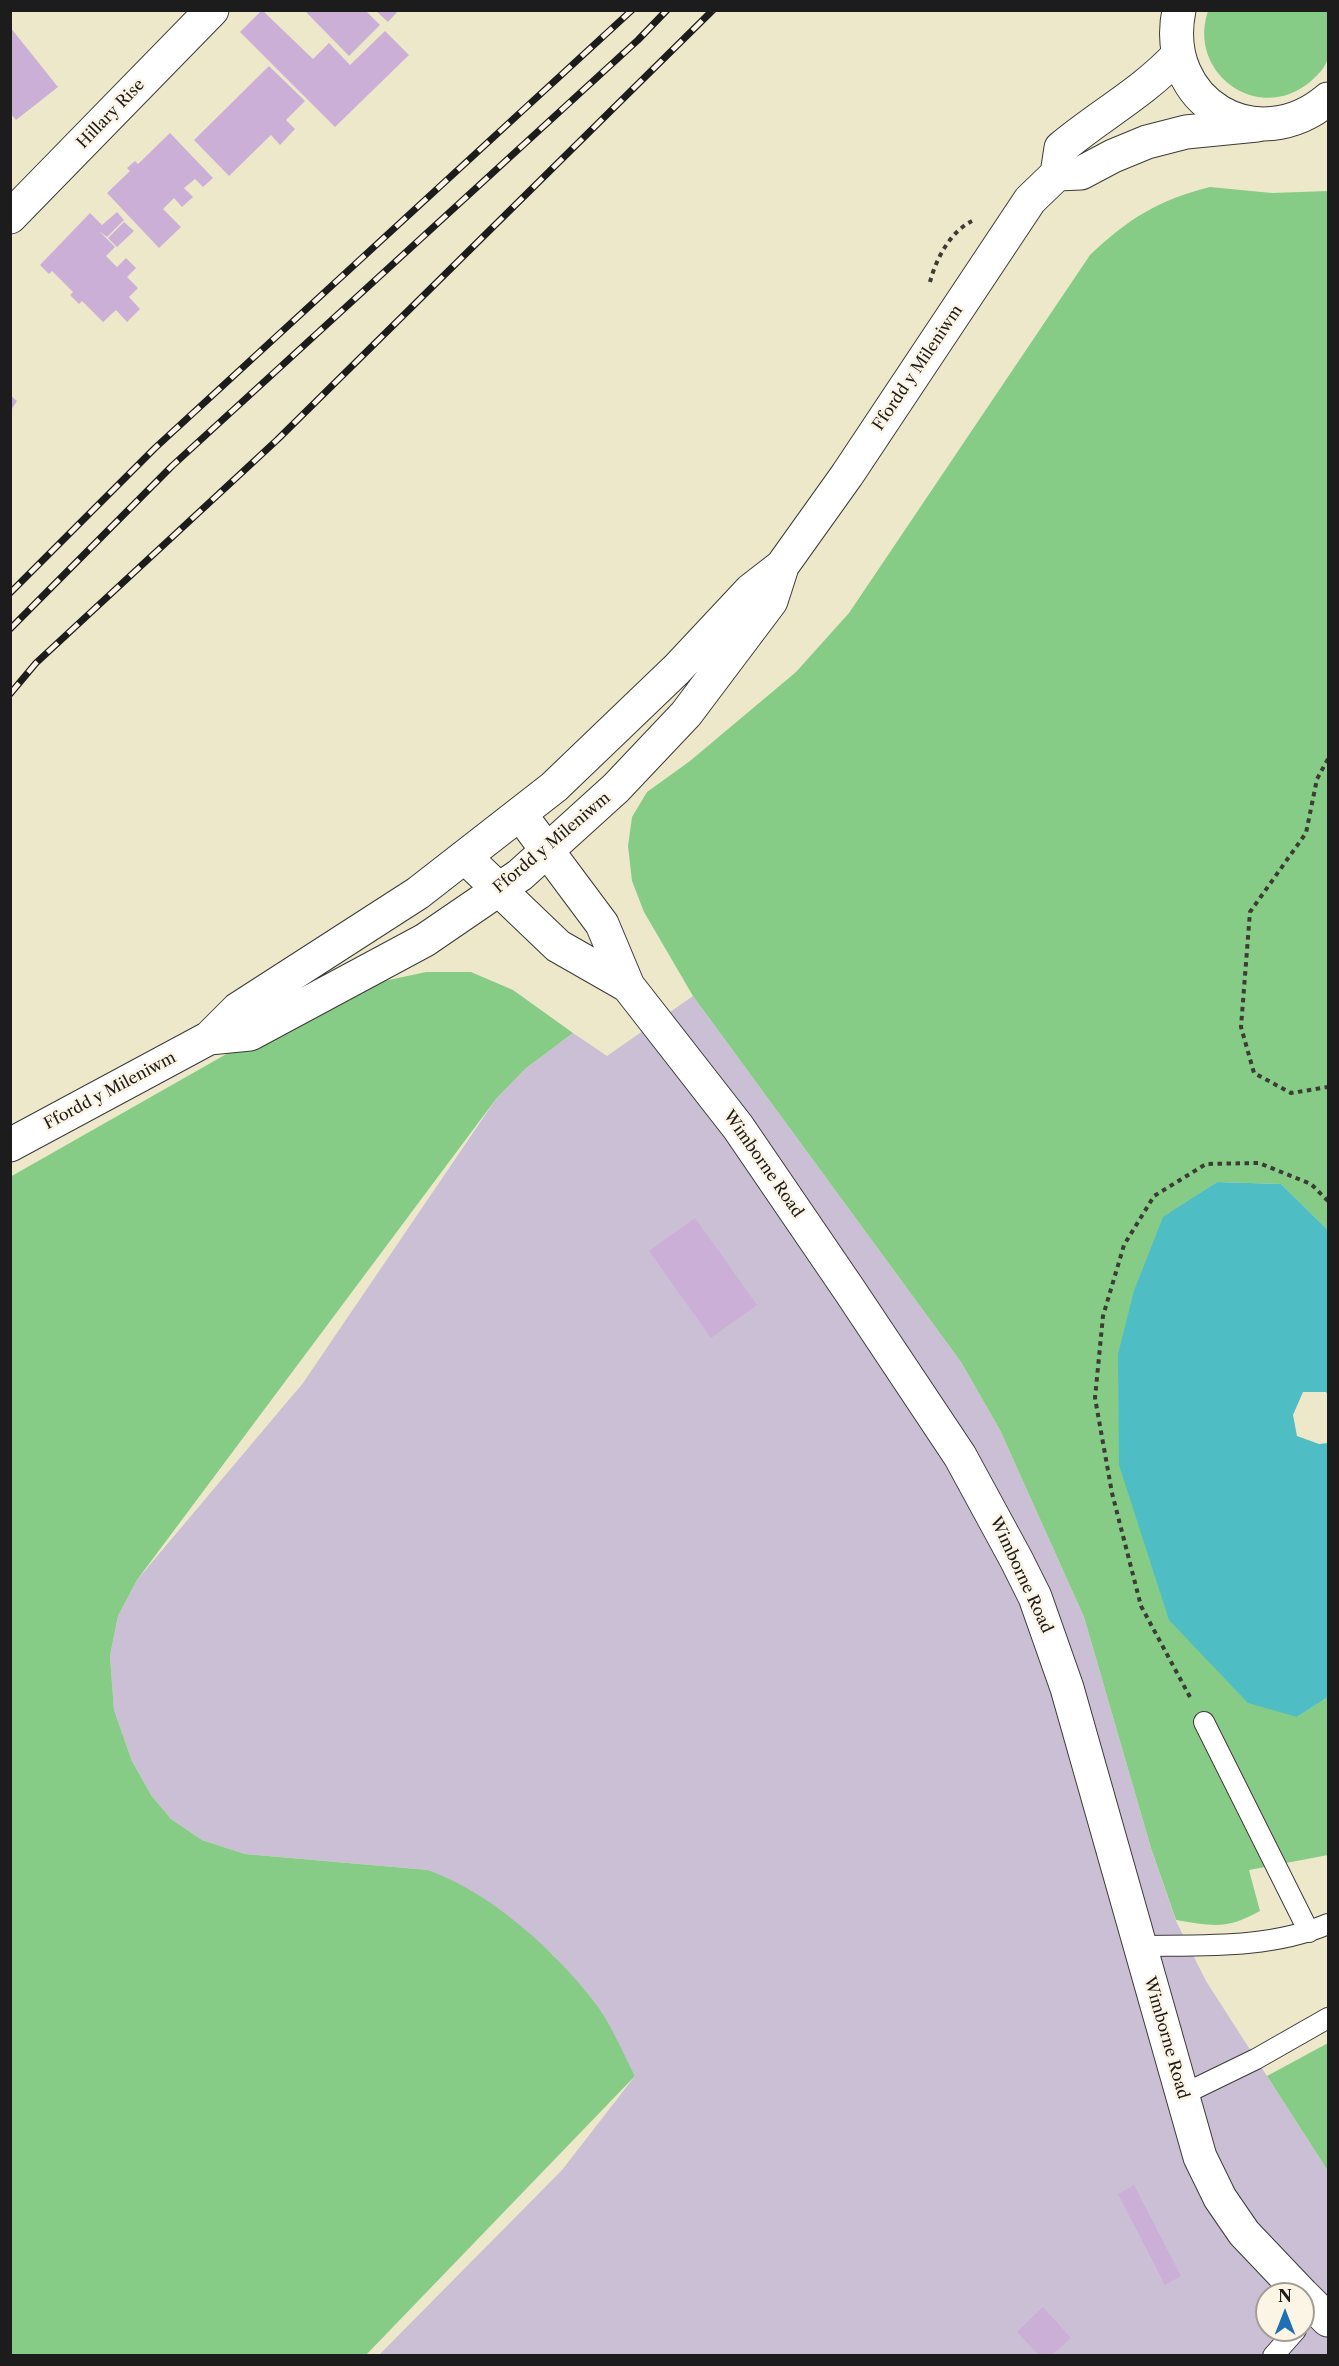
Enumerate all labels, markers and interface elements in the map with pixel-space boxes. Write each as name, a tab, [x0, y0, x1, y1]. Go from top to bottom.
street label: Hillary Rise	[73, 75, 149, 153]
street label: Ffordd y Mileniwm	[869, 302, 967, 434]
street label: Ffordd y Mileniwm	[490, 788, 614, 898]
street label: Ffordd y Mileniwm	[41, 1048, 179, 1134]
street label: Wimborne Road	[719, 1107, 807, 1221]
street label: Wimborne Road	[986, 1514, 1056, 1636]
street label: Wimborne Road	[1139, 1975, 1193, 2101]
north arrow	[1255, 2282, 1315, 2342]
text: N	[1278, 2286, 1292, 2306]

